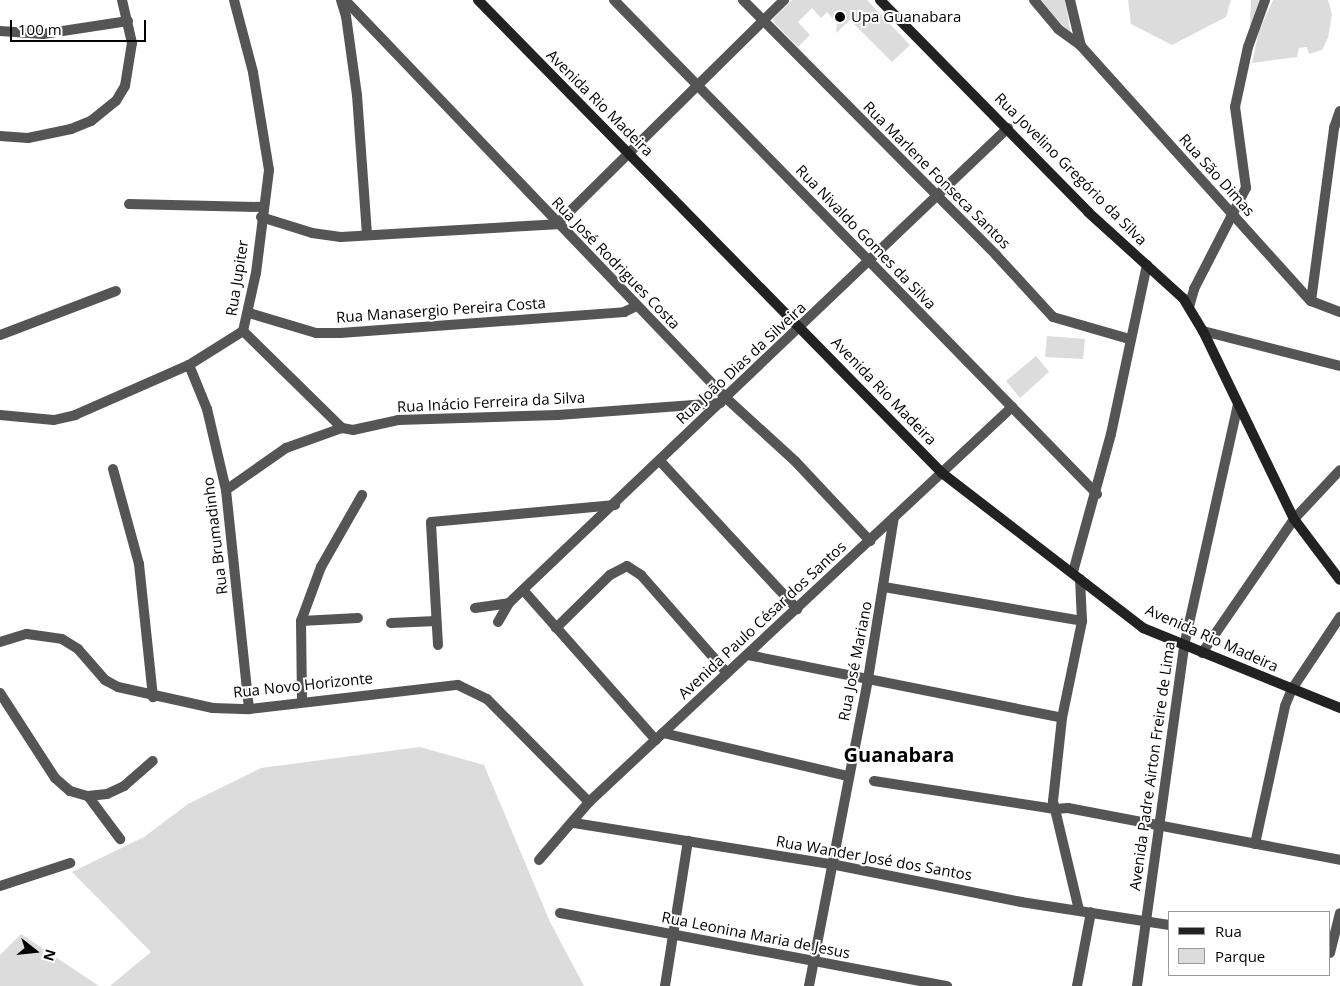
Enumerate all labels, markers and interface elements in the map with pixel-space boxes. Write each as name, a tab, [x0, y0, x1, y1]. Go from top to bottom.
place label: Upa Guanabara	[851, 8, 961, 26]
scale bar	[12, 10, 149, 42]
marker: Upa Guanabara	[833, 10, 847, 24]
text: 100 m	[18, 19, 62, 39]
street label: Avenida Rio Madeira	[543, 46, 657, 160]
street label: Rua Jovelino Gregório da Silva	[991, 89, 1151, 249]
street label: Rua Marlene Fonseca Santos	[860, 98, 1014, 252]
street label: Rua São Dimas	[1175, 130, 1259, 220]
street label: Rua Nivaldo Gomes da Silva	[792, 161, 940, 313]
street label: Rua José Rodrigues Costa	[548, 193, 684, 333]
street label: Rua Jupiter	[222, 239, 252, 317]
street label: Rua Manasergio Pereira Costa	[336, 294, 546, 326]
street label: Rua João Dias da Silveira	[673, 298, 809, 428]
street label: Avenida Rio Madeira	[828, 333, 940, 449]
street label: Rua Inácio Ferreira da Silva	[396, 388, 586, 416]
street label: Rua Brumadinho	[199, 476, 231, 596]
street label: Avenida Paulo César dos Santos	[674, 537, 850, 703]
street label: Rua José Mariano	[835, 600, 875, 722]
street label: Avenida Rio Madeira	[1143, 601, 1281, 675]
street label: Avenida Padre Airton Freire de Lima	[1126, 640, 1178, 892]
street label: Rua Novo Horizonte	[232, 669, 374, 701]
district label: Guanabara	[844, 742, 954, 766]
street label: Rua Wander José dos Santos	[775, 832, 973, 884]
street label: Rua Leonina Maria de Jesus	[660, 908, 852, 962]
legend	[1168, 911, 1330, 976]
text: Rua	[1215, 921, 1242, 941]
north arrow	[10, 926, 60, 976]
text: Parque	[1215, 946, 1265, 966]
text: N	[39, 947, 61, 963]

